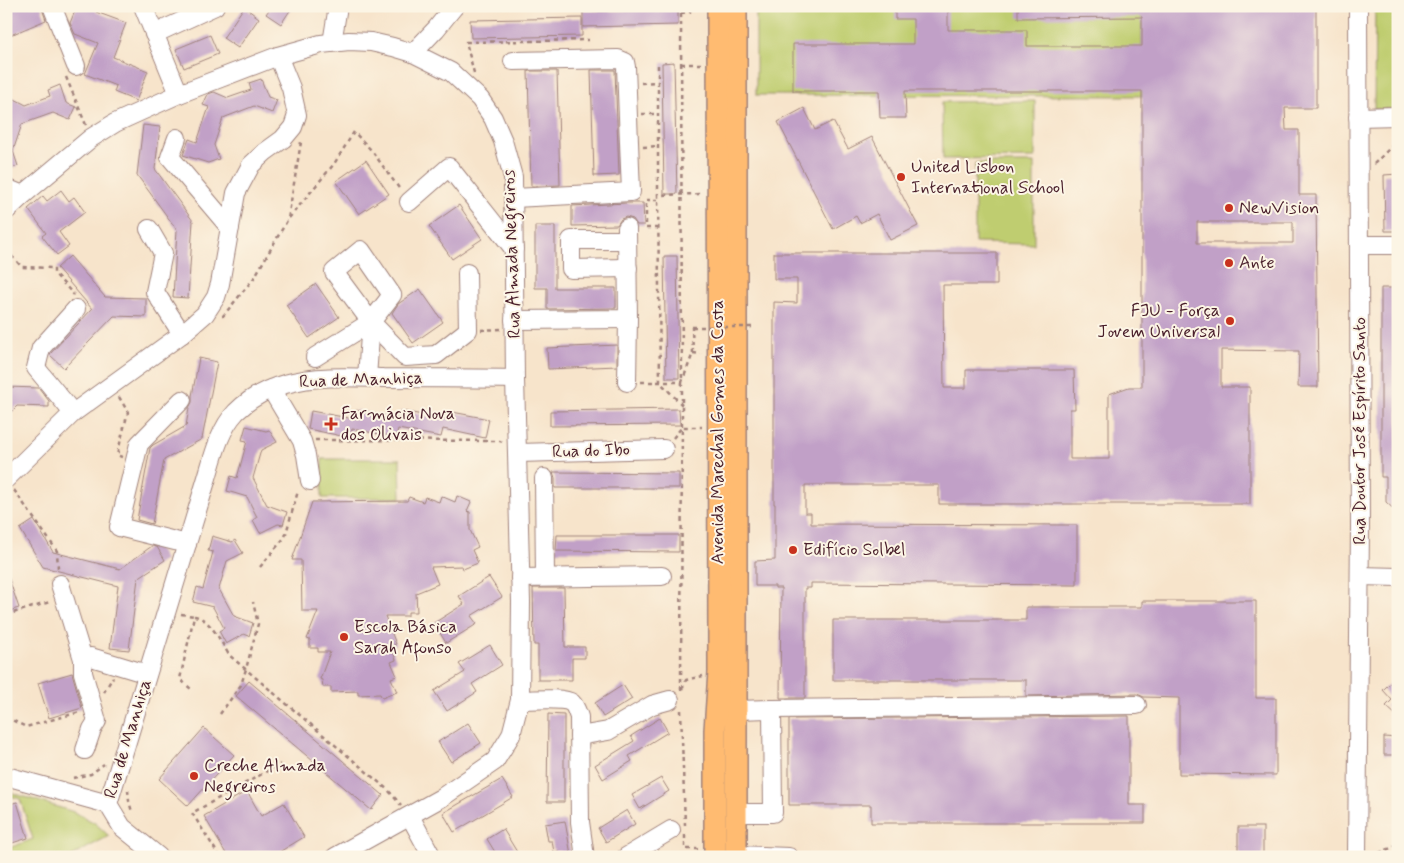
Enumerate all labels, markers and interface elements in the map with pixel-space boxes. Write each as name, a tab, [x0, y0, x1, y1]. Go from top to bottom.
place label: United Lisbon International School	[911, 155, 1065, 200]
street label: Rua Almada Negreiros	[497, 169, 529, 339]
marker: United Lisbon International School	[895, 171, 907, 183]
place label: NewVision	[1239, 196, 1319, 220]
marker: NewVision	[1223, 202, 1235, 214]
place label: Ante	[1239, 251, 1275, 275]
marker: Ante	[1223, 257, 1235, 269]
place label: FJU - Força Jovem Universal	[1097, 299, 1220, 344]
street label: Avenida Marechal Gomes da Costa	[706, 300, 730, 564]
marker: FJU - Força Jovem Universal	[1224, 315, 1236, 327]
street label: Rua Doutor José Espírito Santo	[1348, 317, 1372, 545]
street label: Rua de Manhiça	[299, 366, 423, 394]
place label: Farmácia Nova dos Olivais	[341, 402, 455, 447]
marker: Farmácia Nova dos Olivais	[325, 418, 337, 430]
street label: Rua do Ibo	[552, 438, 630, 464]
place label: Edifício Solbel	[803, 538, 906, 562]
marker: Edifício Solbel	[787, 544, 799, 556]
place label: Escola Básica Sarah Afonso	[354, 615, 457, 662]
marker: Escola Básica Sarah Afonso	[338, 631, 350, 643]
street label: Rua de Manhiça	[98, 676, 158, 802]
place label: Creche Almada Negreiros	[204, 754, 326, 801]
marker: Creche Almada Negreiros	[188, 770, 200, 782]

